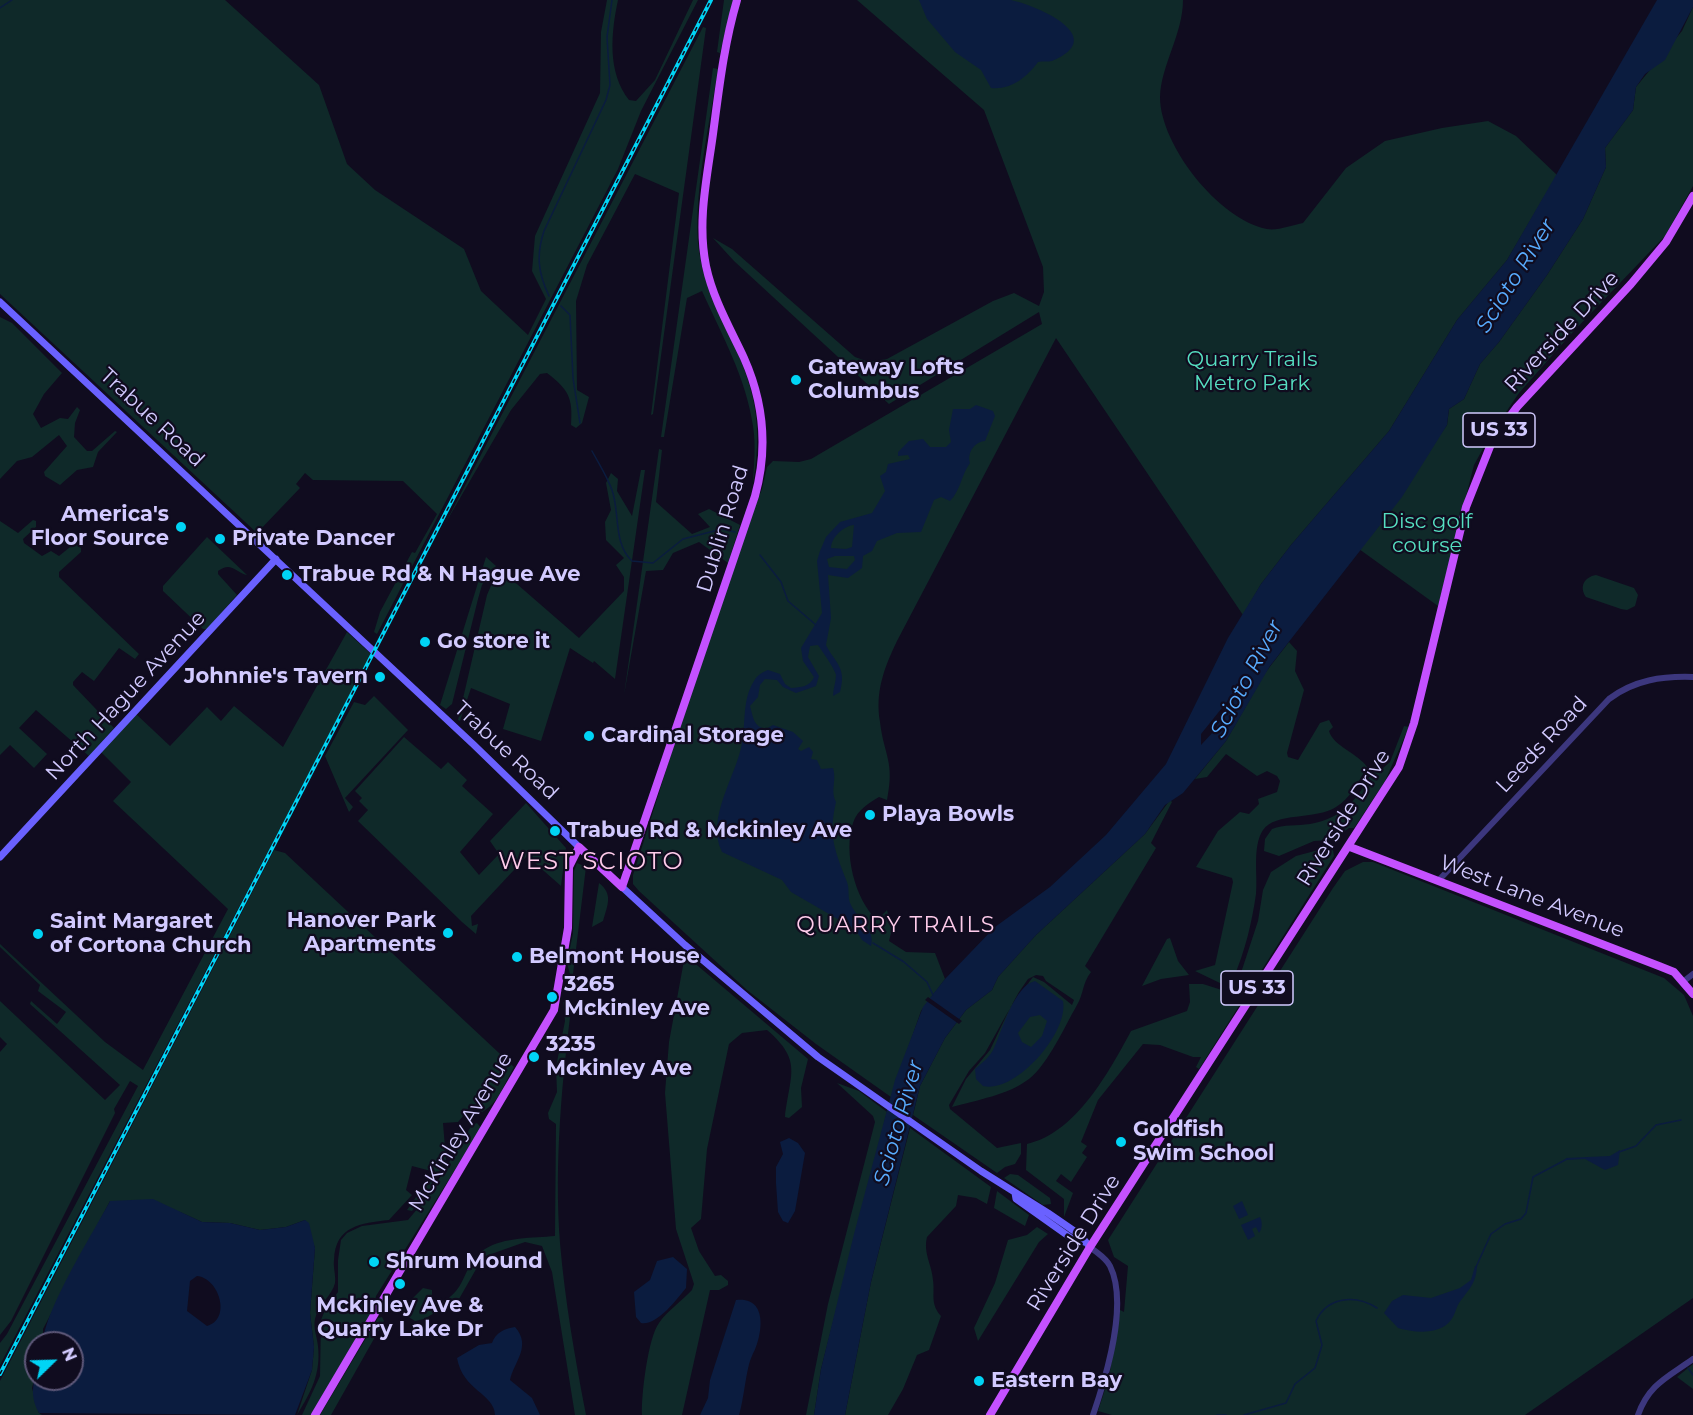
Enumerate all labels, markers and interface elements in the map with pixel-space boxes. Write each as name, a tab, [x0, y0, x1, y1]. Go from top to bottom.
water label: Scioto River	[1471, 214, 1561, 338]
street label: Riverside Drive	[1499, 266, 1625, 398]
park label: Quarry Trails Metro Park	[1187, 347, 1317, 397]
place label: Gateway Lofts Columbus	[808, 355, 964, 405]
street label: Trabue Road	[95, 363, 209, 473]
marker: Gateway Lofts Columbus	[789, 373, 803, 387]
road number: US 33	[1463, 413, 1535, 447]
street label: Dublin Road	[692, 462, 754, 596]
place label: America's Floor Source	[31, 502, 169, 552]
park label: Disc golf course	[1382, 509, 1472, 559]
marker: America's Floor Source	[174, 520, 188, 534]
place label: Private Dancer	[232, 526, 395, 552]
marker: Private Dancer	[213, 532, 227, 546]
place label: Trabue Rd & N Hague Ave	[299, 562, 580, 588]
marker: Trabue Rd & N Hague Ave	[280, 568, 294, 582]
street label: North Hague Avenue	[41, 606, 211, 786]
water label: Scioto River	[1205, 616, 1289, 742]
place label: Go store it	[437, 629, 550, 655]
marker: Go store it	[418, 635, 432, 649]
place label: Johnnie's Tavern	[184, 664, 368, 690]
marker: Johnnie's Tavern	[373, 670, 387, 684]
street label: Leeds Road	[1491, 692, 1593, 798]
street label: Trabue Road	[449, 696, 563, 806]
place label: Cardinal Storage	[601, 723, 784, 749]
marker: Cardinal Storage	[582, 729, 596, 743]
street label: Riverside Drive	[1292, 745, 1396, 891]
place label: Playa Bowls	[882, 802, 1014, 828]
marker: Playa Bowls	[863, 808, 877, 822]
place label: Trabue Rd & Mckinley Ave	[567, 818, 852, 844]
marker: Trabue Rd & Mckinley Ave	[548, 824, 562, 838]
district label: WEST SCIOTO	[498, 848, 684, 876]
street label: West Lane Avenue	[1436, 850, 1628, 944]
place label: Hanover Park Apartments	[287, 908, 436, 958]
place label: Saint Margaret of Cortona Church	[50, 909, 252, 959]
district label: QUARRY TRAILS	[796, 913, 996, 939]
marker: Hanover Park Apartments	[441, 926, 455, 940]
marker: Saint Margaret of Cortona Church	[31, 927, 45, 941]
place label: Belmont House	[529, 944, 700, 970]
marker: Belmont House	[510, 950, 524, 964]
road number: US 33	[1221, 971, 1293, 1005]
place label: 3265 Mckinley Ave	[564, 972, 710, 1022]
marker: 3265 Mckinley Ave	[545, 990, 559, 1004]
place label: 3235 Mckinley Ave	[546, 1032, 692, 1082]
street label: McKinley Avenue	[404, 1048, 518, 1216]
marker: 3235 Mckinley Ave	[527, 1050, 541, 1064]
water label: Scioto River	[869, 1057, 929, 1189]
place label: Goldfish Swim School	[1133, 1117, 1274, 1167]
marker: Goldfish Swim School	[1114, 1135, 1128, 1149]
street label: Riverside Drive	[1022, 1170, 1126, 1316]
place label: Shrum Mound	[386, 1249, 543, 1275]
marker: Shrum Mound	[367, 1255, 381, 1269]
marker: Mckinley Ave & Quarry Lake Dr	[393, 1277, 407, 1291]
place label: Mckinley Ave & Quarry Lake Dr	[316, 1293, 484, 1343]
north arrow	[24, 1331, 84, 1391]
text: N	[58, 1345, 80, 1364]
place label: Eastern Bay	[991, 1368, 1122, 1394]
marker: Eastern Bay	[972, 1374, 986, 1388]

